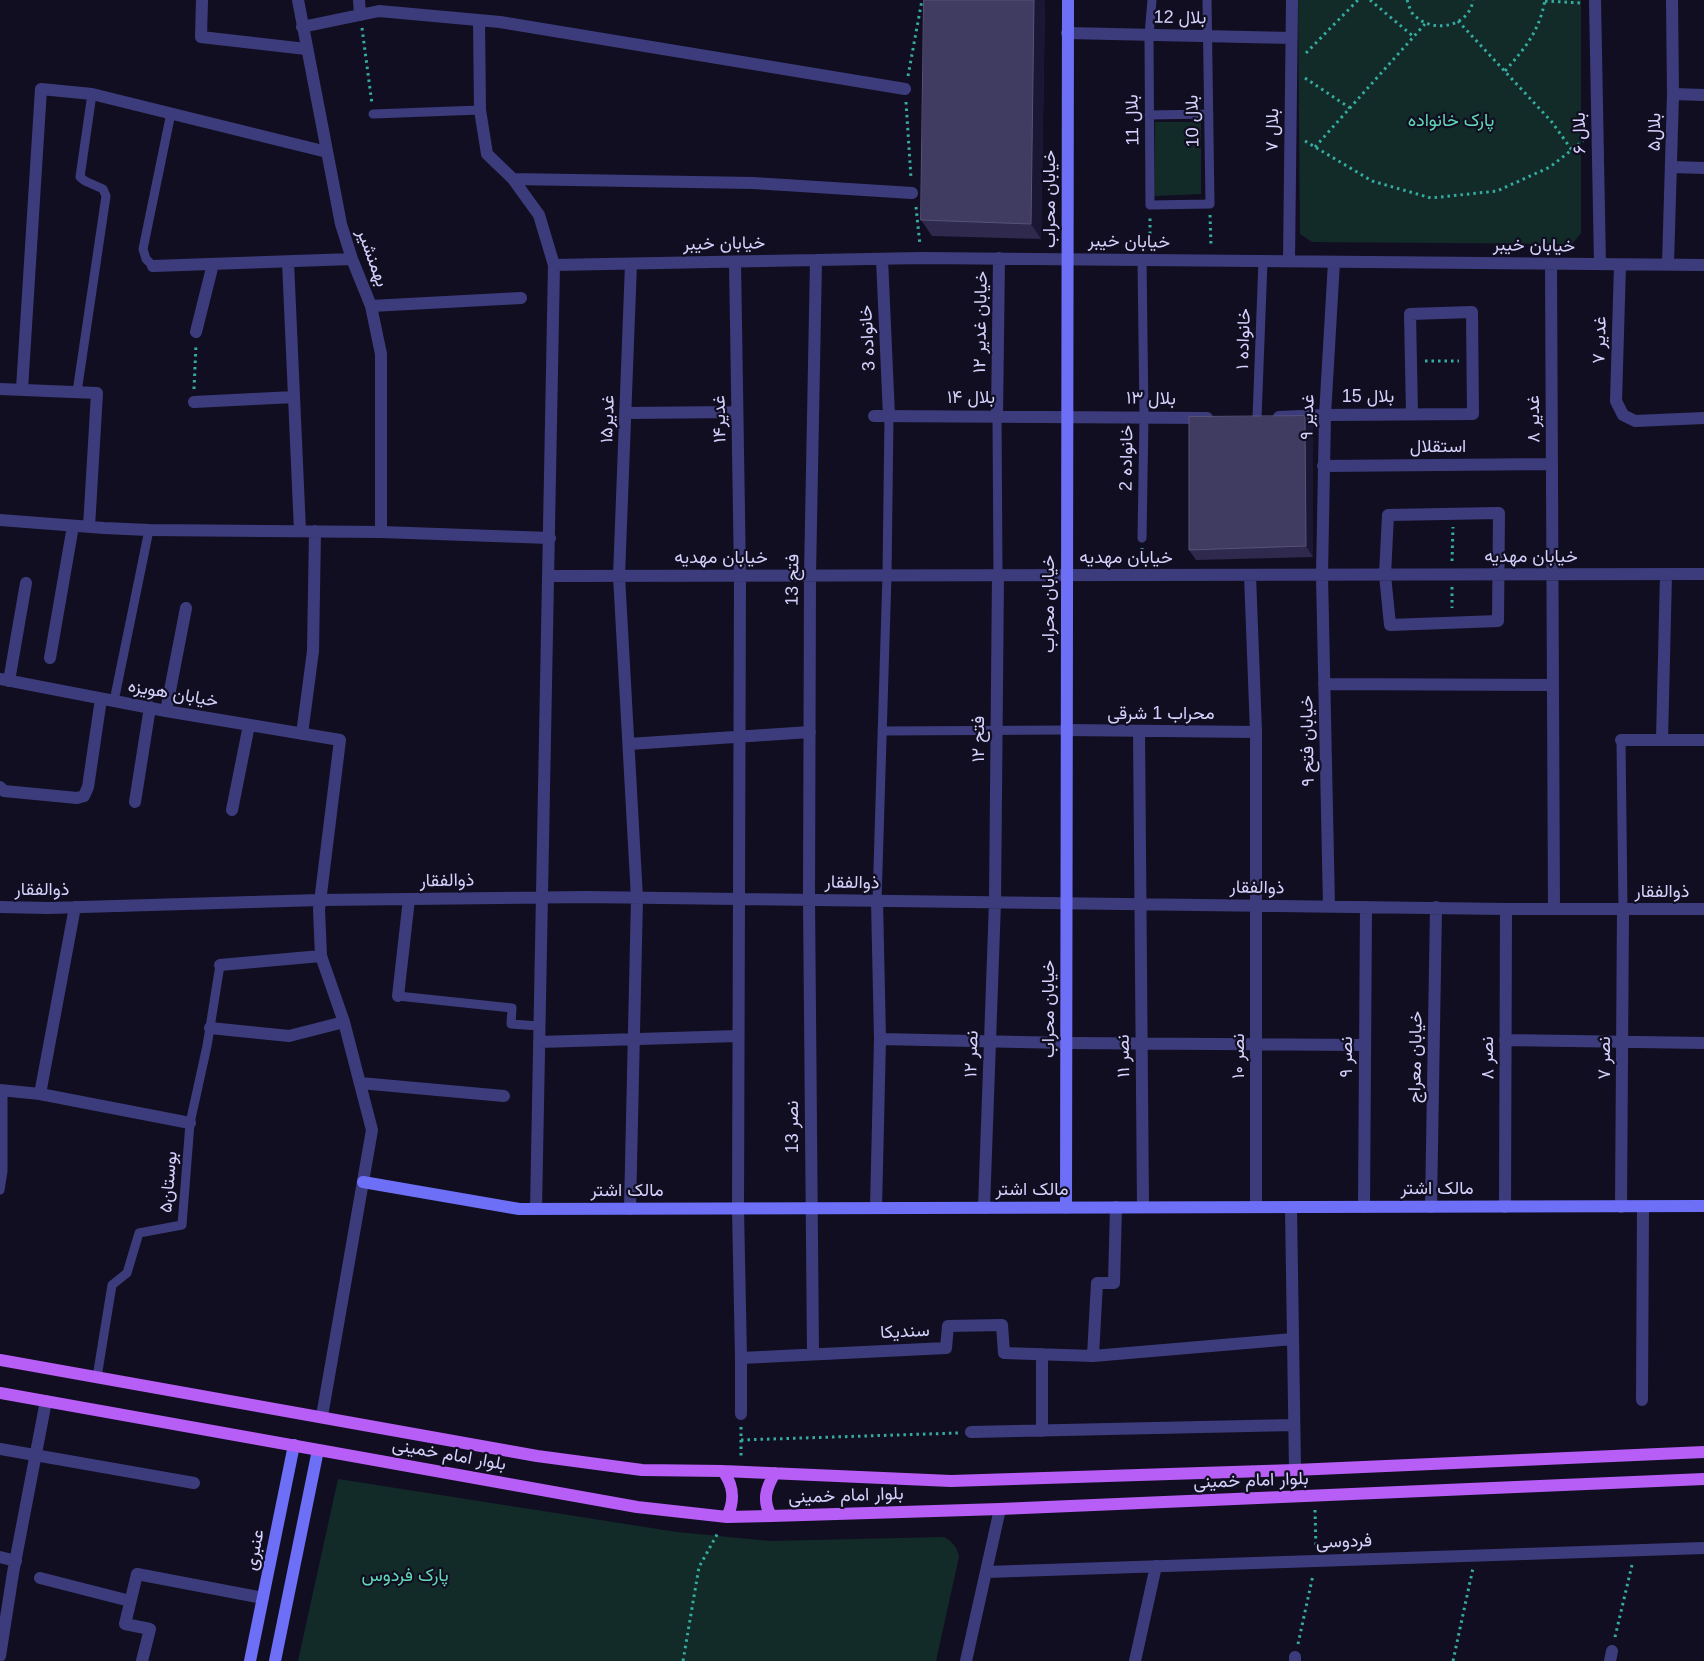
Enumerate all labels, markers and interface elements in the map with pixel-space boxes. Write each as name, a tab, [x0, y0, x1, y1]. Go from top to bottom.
street label: بلال 12	[1153, 7, 1207, 29]
street label: بلال 11	[1122, 94, 1144, 146]
street label: بلال 10	[1182, 94, 1204, 148]
street label: بلال ۷	[1262, 108, 1284, 152]
park label: پارک خانواده	[1408, 110, 1494, 132]
street label: بلال ۶	[1569, 112, 1591, 154]
street label: بلال۵	[1644, 113, 1666, 151]
street label: خیابان محراب	[1039, 150, 1061, 248]
street label: بهمنشیر	[352, 226, 392, 290]
street label: خیابان خیبر	[1088, 230, 1170, 254]
street label: خیابان خیبر	[683, 232, 765, 256]
street label: خیابان خیبر	[1493, 234, 1575, 258]
street label: خیابان غدیر ۱۲	[969, 271, 993, 373]
street label: خانواده 3	[855, 304, 881, 372]
street label: خانواده ۱	[1232, 308, 1256, 370]
street label: غدیر ۷	[1588, 316, 1612, 364]
street label: بلال 15	[1342, 386, 1394, 408]
street label: بلال ۱۴	[947, 387, 995, 409]
street label: بلال ۱۳	[1126, 388, 1176, 410]
street label: غدیر ۹	[1296, 394, 1320, 440]
street label: غدیر۱۵	[596, 395, 620, 443]
street label: غدیر۱۴	[709, 395, 731, 443]
street label: غدیر ۸	[1523, 395, 1545, 443]
street label: خانواده 2	[1116, 425, 1138, 491]
street label: استقلال	[1410, 436, 1466, 458]
street label: خیابان مهدیه	[1484, 546, 1578, 568]
street label: خیابان مهدیه	[674, 547, 768, 569]
street label: خیابان مهدیه	[1079, 547, 1173, 569]
street label: فتح 13	[782, 554, 804, 606]
street label: خیابان محراب	[1038, 555, 1060, 653]
street label: خیابان هویزه	[126, 675, 220, 713]
street label: خیابان فتح ۹	[1296, 695, 1320, 787]
street label: محراب 1 شرقی	[1107, 703, 1215, 725]
street label: فتح ۱۲	[968, 716, 990, 762]
street label: ذوالفقار	[419, 870, 475, 892]
street label: ذوالفقار	[824, 872, 880, 894]
street label: ذوالفقار	[1229, 877, 1285, 899]
street label: ذوالفقار	[15, 879, 69, 901]
street label: ذوالفقار	[1635, 881, 1689, 903]
street label: خیابان محراب	[1038, 960, 1060, 1058]
street label: خیابان معراج	[1404, 1011, 1428, 1103]
street label: نصر ۱۲	[960, 1030, 984, 1078]
street label: نصر ۱۰	[1228, 1033, 1250, 1079]
street label: نصر ۱۱	[1113, 1034, 1135, 1078]
street label: نصر ۹	[1336, 1036, 1358, 1078]
street label: نصر ۸	[1477, 1036, 1499, 1080]
street label: نصر ۷	[1594, 1036, 1616, 1080]
street label: نصر 13	[782, 1101, 804, 1153]
street label: بوستان۵	[156, 1150, 182, 1214]
street label: مالک اشتر	[1400, 1178, 1474, 1200]
street label: مالک اشتر	[995, 1179, 1069, 1201]
street label: مالک اشتر	[590, 1180, 664, 1202]
street label: سندیکا	[880, 1320, 930, 1344]
street label: بلوار امام خمینی	[390, 1434, 508, 1476]
street label: بلوار امام خمینی	[1193, 1468, 1309, 1494]
street label: بلوار امام خمینی	[788, 1483, 904, 1509]
street label: عنبری	[240, 1528, 270, 1572]
street label: فردوسی	[1316, 1530, 1372, 1554]
park label: پارک فردوس	[361, 1565, 449, 1587]

